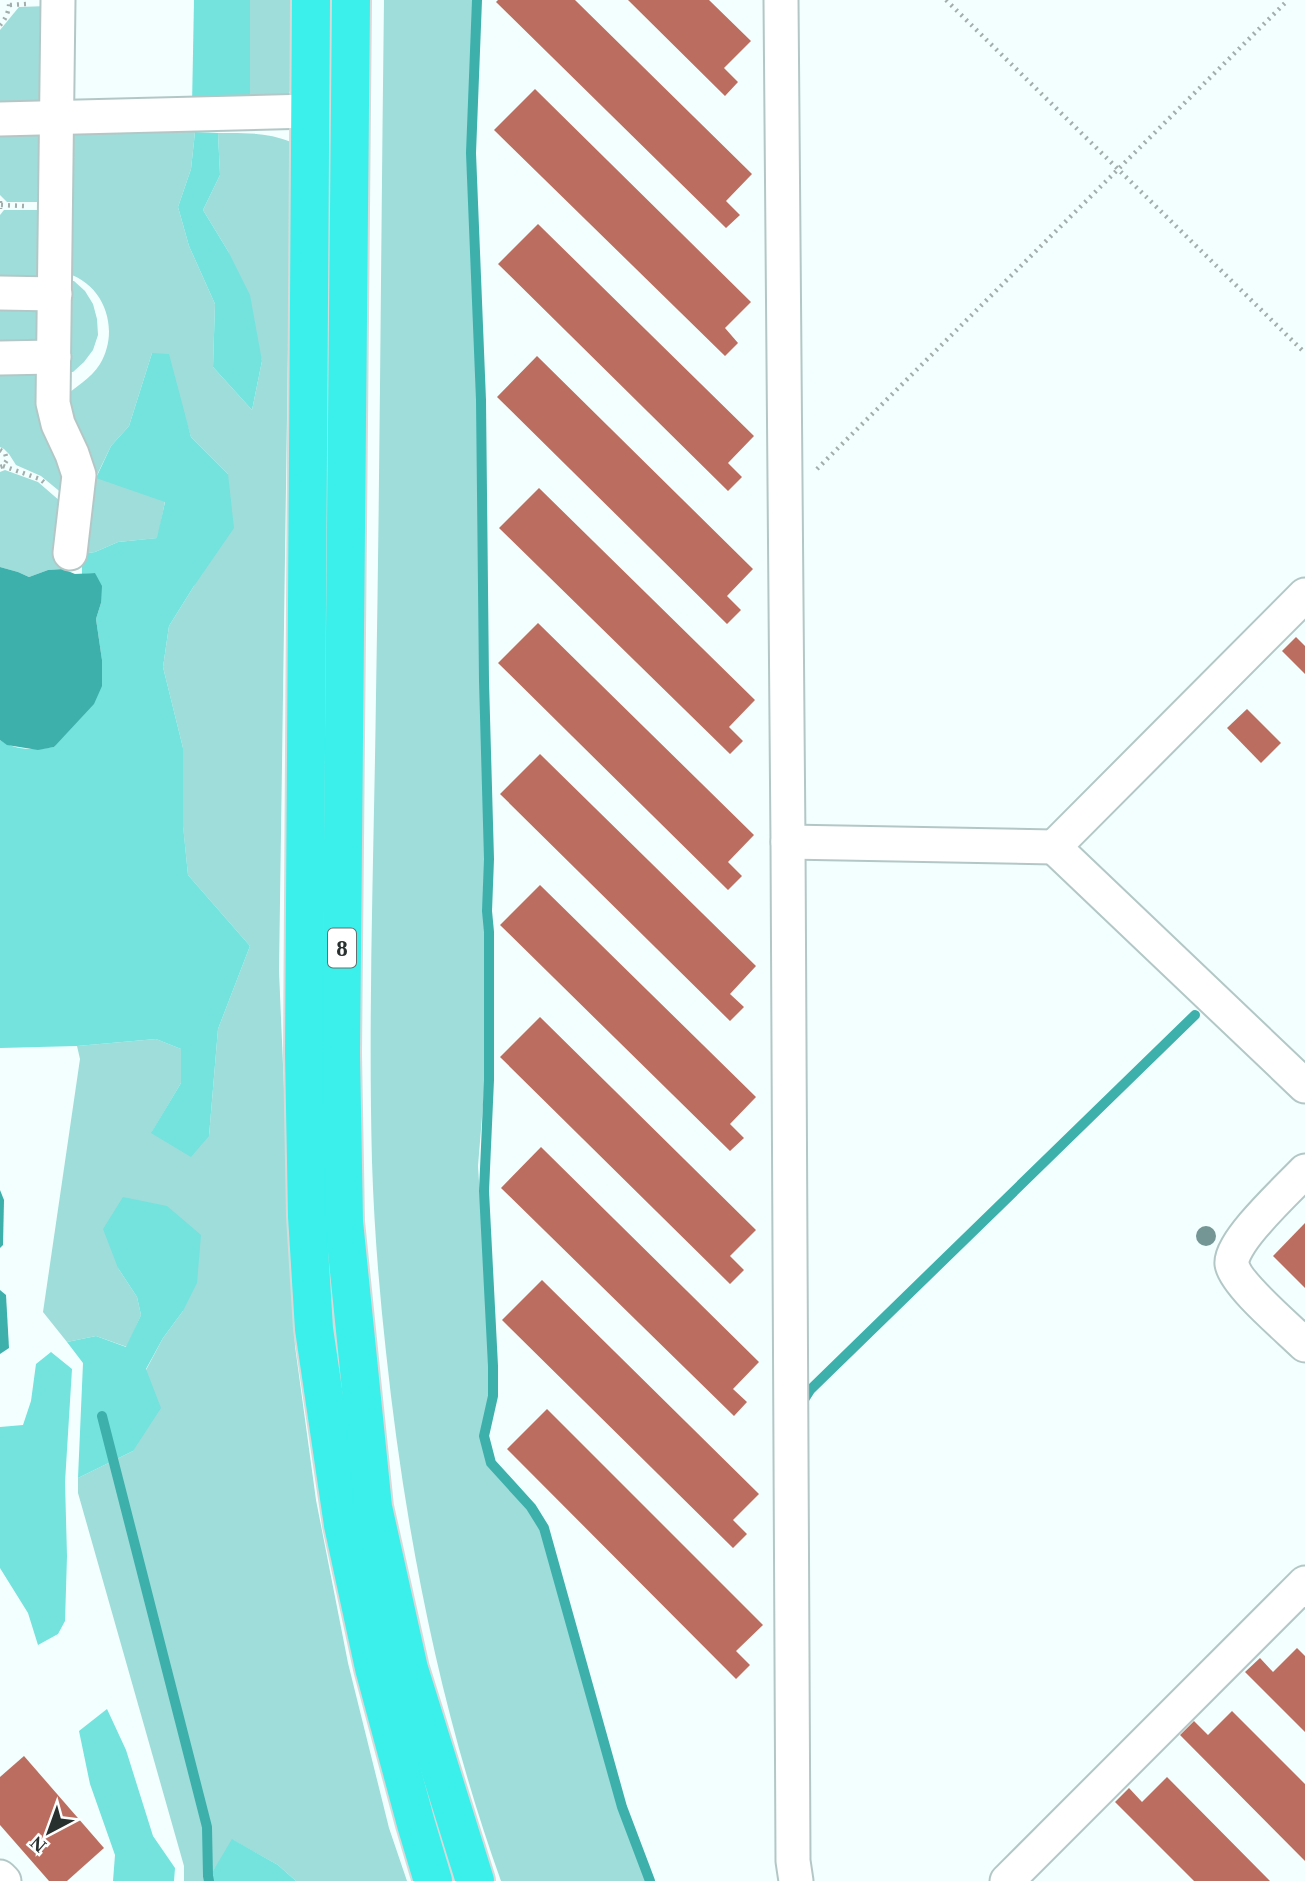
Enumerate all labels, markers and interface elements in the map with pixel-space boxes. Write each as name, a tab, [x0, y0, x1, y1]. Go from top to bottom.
road number: 8	[328, 928, 356, 967]
north arrow	[14, 1797, 84, 1867]
text: N	[26, 1832, 50, 1857]

